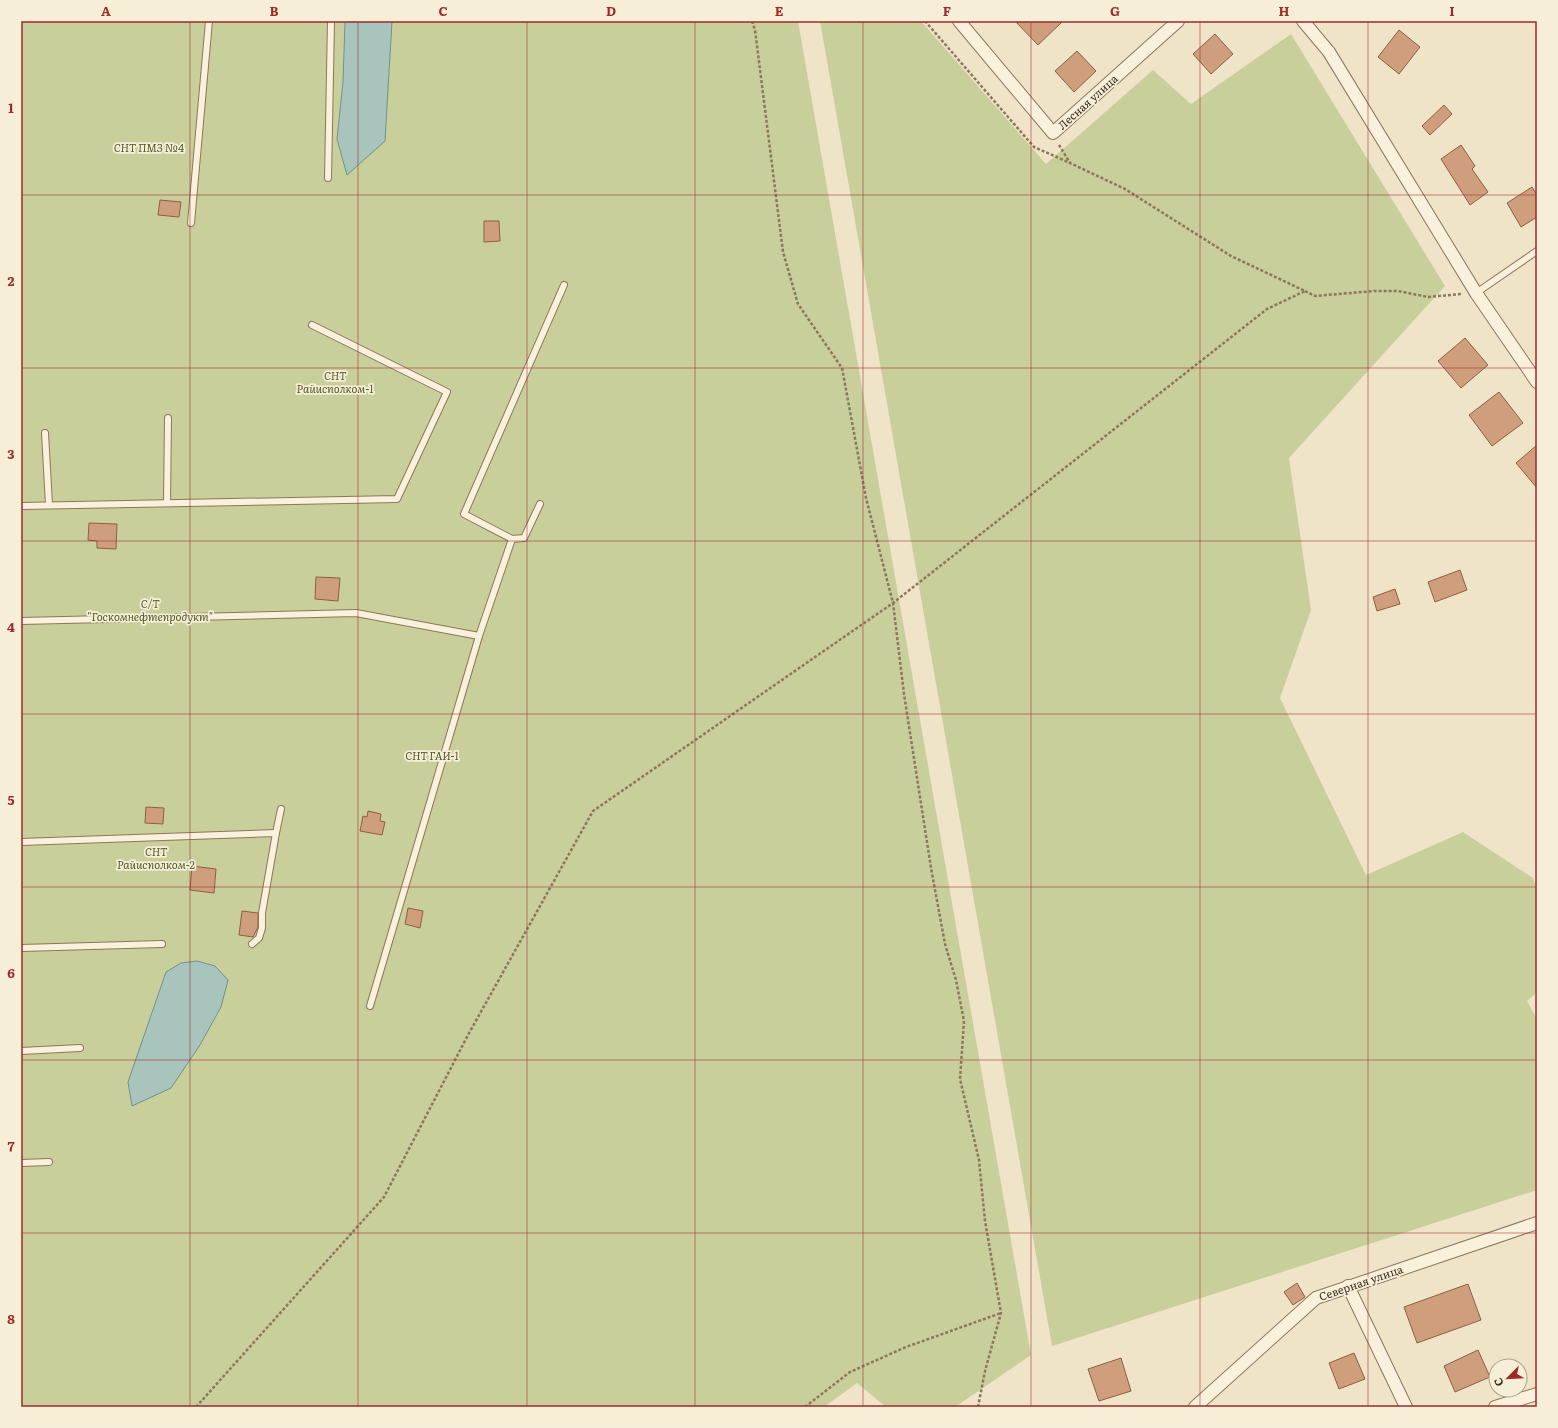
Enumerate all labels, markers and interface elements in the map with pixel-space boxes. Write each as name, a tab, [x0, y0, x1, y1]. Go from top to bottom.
text: A	[101, 1, 111, 20]
text: B	[270, 1, 279, 20]
text: C	[438, 1, 448, 20]
text: D	[606, 1, 616, 20]
text: E	[775, 1, 784, 20]
text: F	[943, 1, 951, 20]
text: G	[1110, 1, 1120, 20]
text: H	[1279, 1, 1290, 20]
text: I	[1449, 1, 1455, 20]
street label: Лесная улица	[1054, 70, 1121, 132]
text: 1	[8, 98, 14, 117]
park label: СНТ ПМЗ №4	[114, 139, 184, 155]
text: 2	[8, 271, 15, 290]
park label: СНТ Райисполком-1	[297, 367, 373, 396]
text: 3	[7, 444, 15, 463]
park label: С/Т "Госкомнефтепродукт"	[87, 595, 213, 624]
text: 4	[7, 617, 15, 636]
park label: СНТ ГАИ-1	[405, 747, 459, 763]
text: 5	[7, 790, 15, 809]
park label: СНТ Райисполком-2	[117, 843, 195, 872]
text: 6	[7, 963, 15, 982]
text: 7	[7, 1136, 15, 1155]
street label: Северная улица	[1317, 1260, 1405, 1304]
text: 8	[7, 1309, 15, 1328]
north arrow	[1488, 1358, 1528, 1398]
text: С	[1489, 1375, 1507, 1389]

